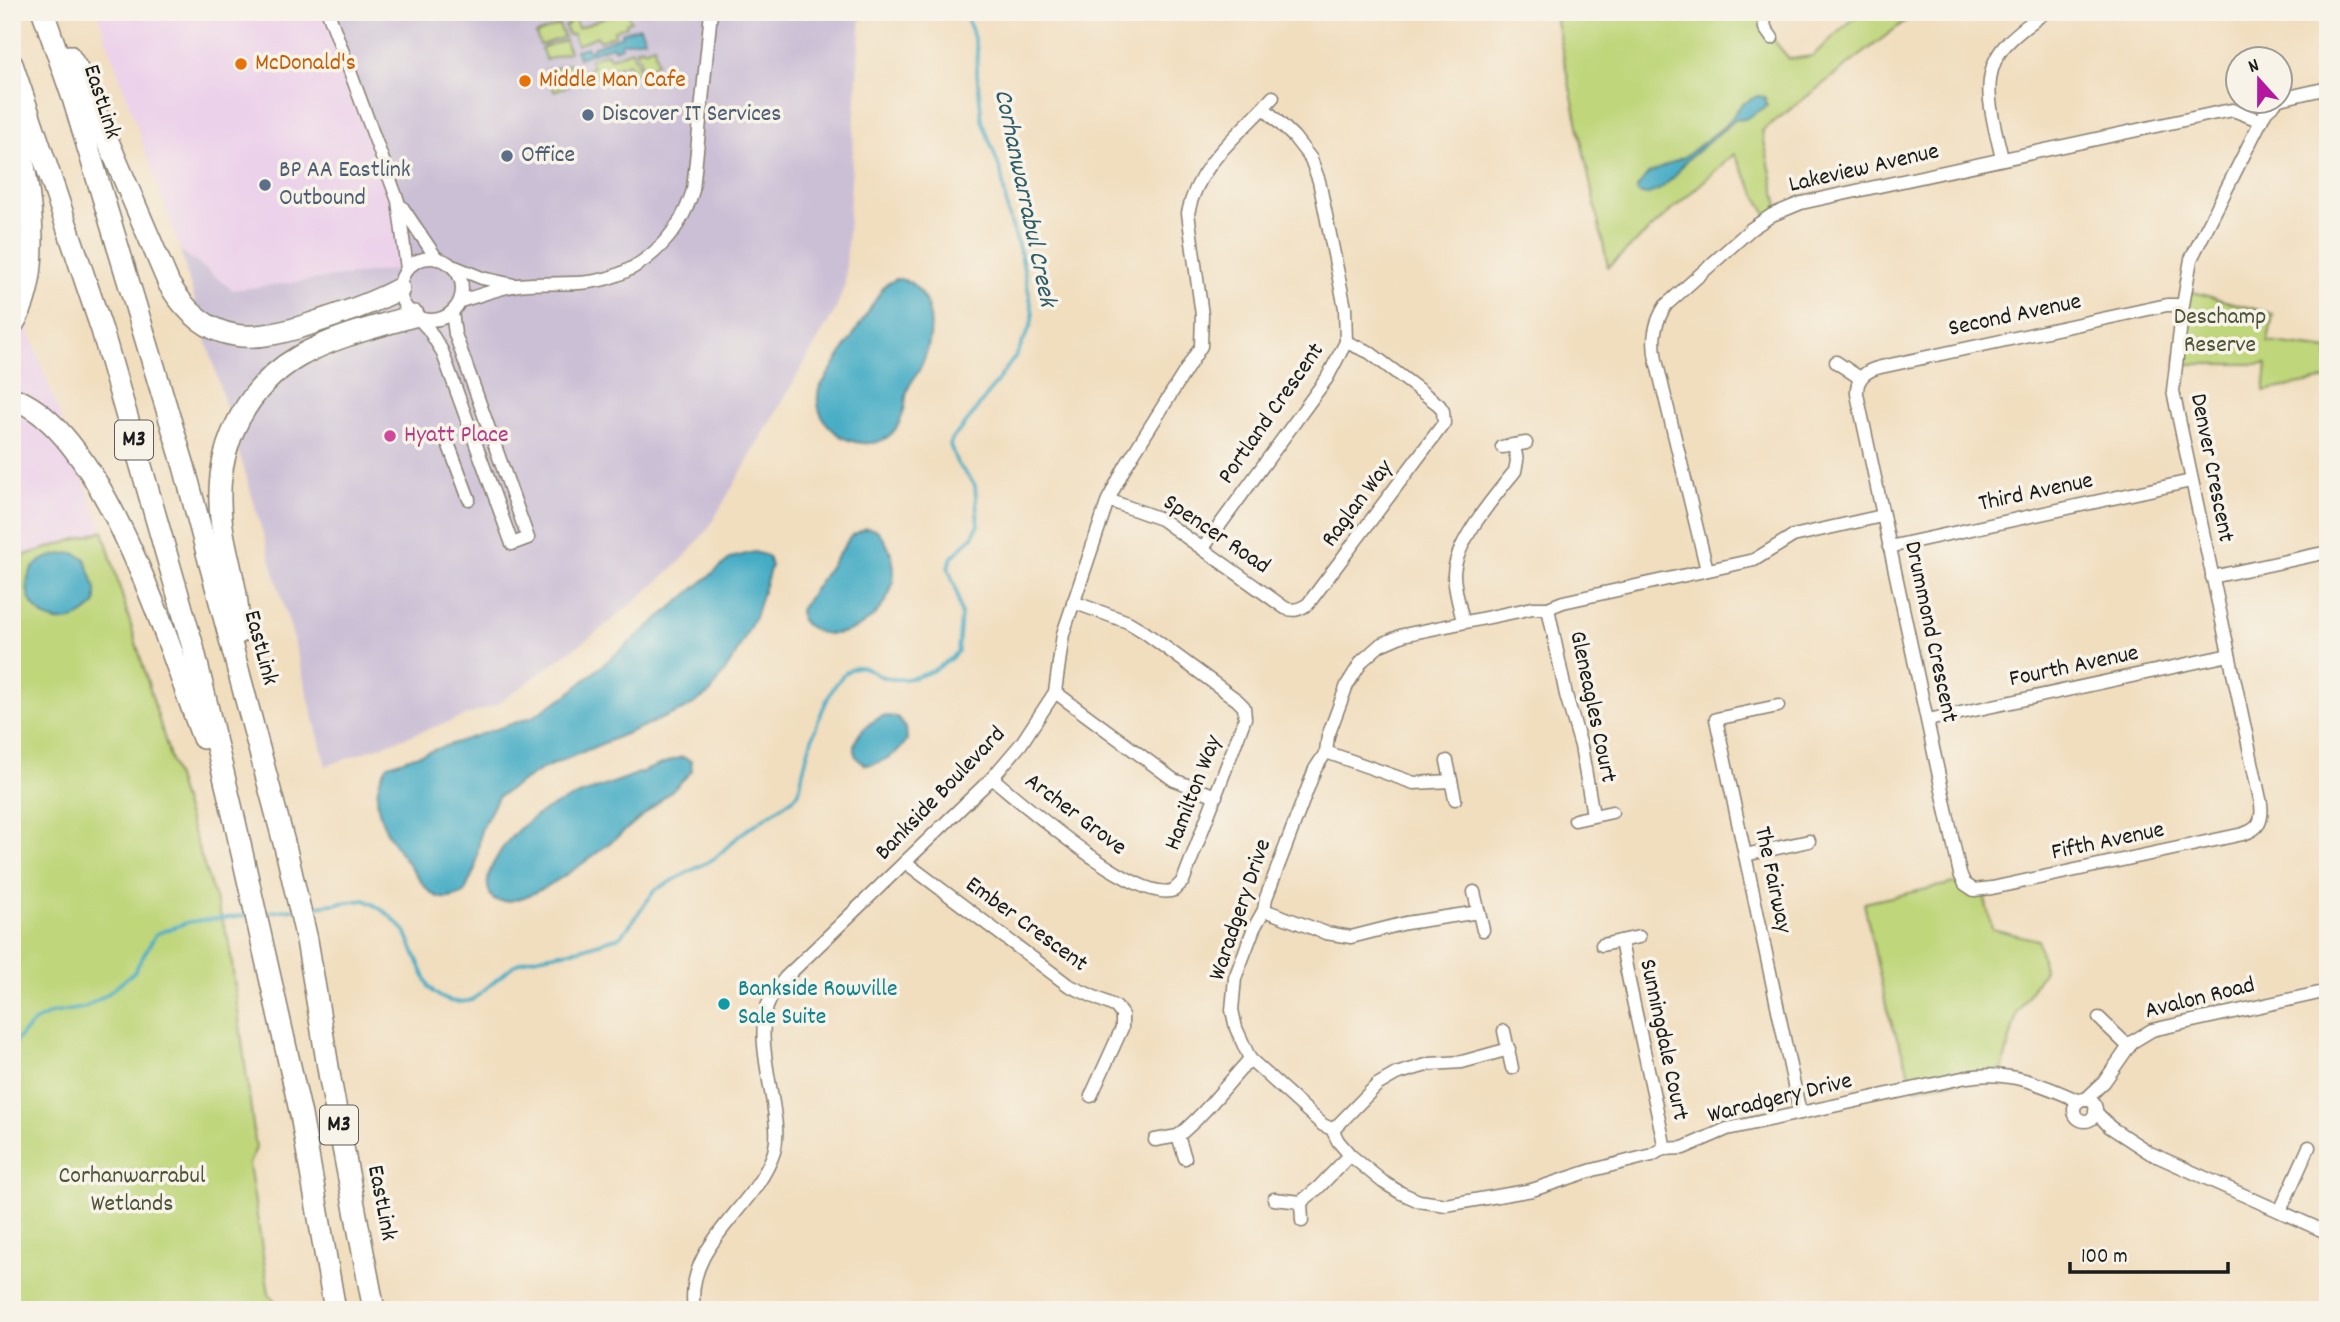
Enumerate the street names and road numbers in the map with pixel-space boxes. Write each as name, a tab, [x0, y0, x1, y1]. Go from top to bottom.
street label: EastLink	[73, 60, 129, 144]
street label: Lakeview Avenue	[1786, 135, 1942, 203]
street label: Second Avenue	[1945, 285, 2085, 347]
street label: Portland Crescent	[1211, 336, 1334, 492]
street label: Denver Crescent	[2180, 391, 2242, 545]
road number: M3	[115, 420, 153, 460]
street label: Raglan Way	[1314, 452, 1403, 555]
street label: Third Avenue	[1976, 464, 2096, 522]
street label: Spencer Road	[1156, 487, 1276, 583]
street label: Drummond Crescent	[1894, 538, 1966, 726]
street label: EastLink	[234, 607, 286, 689]
street label: Gleneagles Court	[1559, 628, 1625, 786]
street label: Fourth Avenue	[2006, 637, 2142, 697]
street label: Bankside Boulevard	[868, 719, 1014, 869]
street label: Hamilton Way	[1156, 729, 1232, 856]
street label: Archer Grove	[1017, 765, 1133, 865]
street label: Fifth Avenue	[2048, 813, 2168, 871]
street label: The Fairway	[1744, 823, 1800, 938]
street label: Waradgery Drive	[1201, 835, 1281, 985]
street label: Ember Crescent	[958, 869, 1094, 981]
street label: Sunningdale Court	[1629, 956, 1697, 1124]
street label: Avalon Road	[2141, 969, 2259, 1029]
street label: Waradgery Drive	[1704, 1065, 1856, 1133]
road number: M3	[320, 1106, 358, 1144]
street label: EastLink	[357, 1162, 405, 1244]

